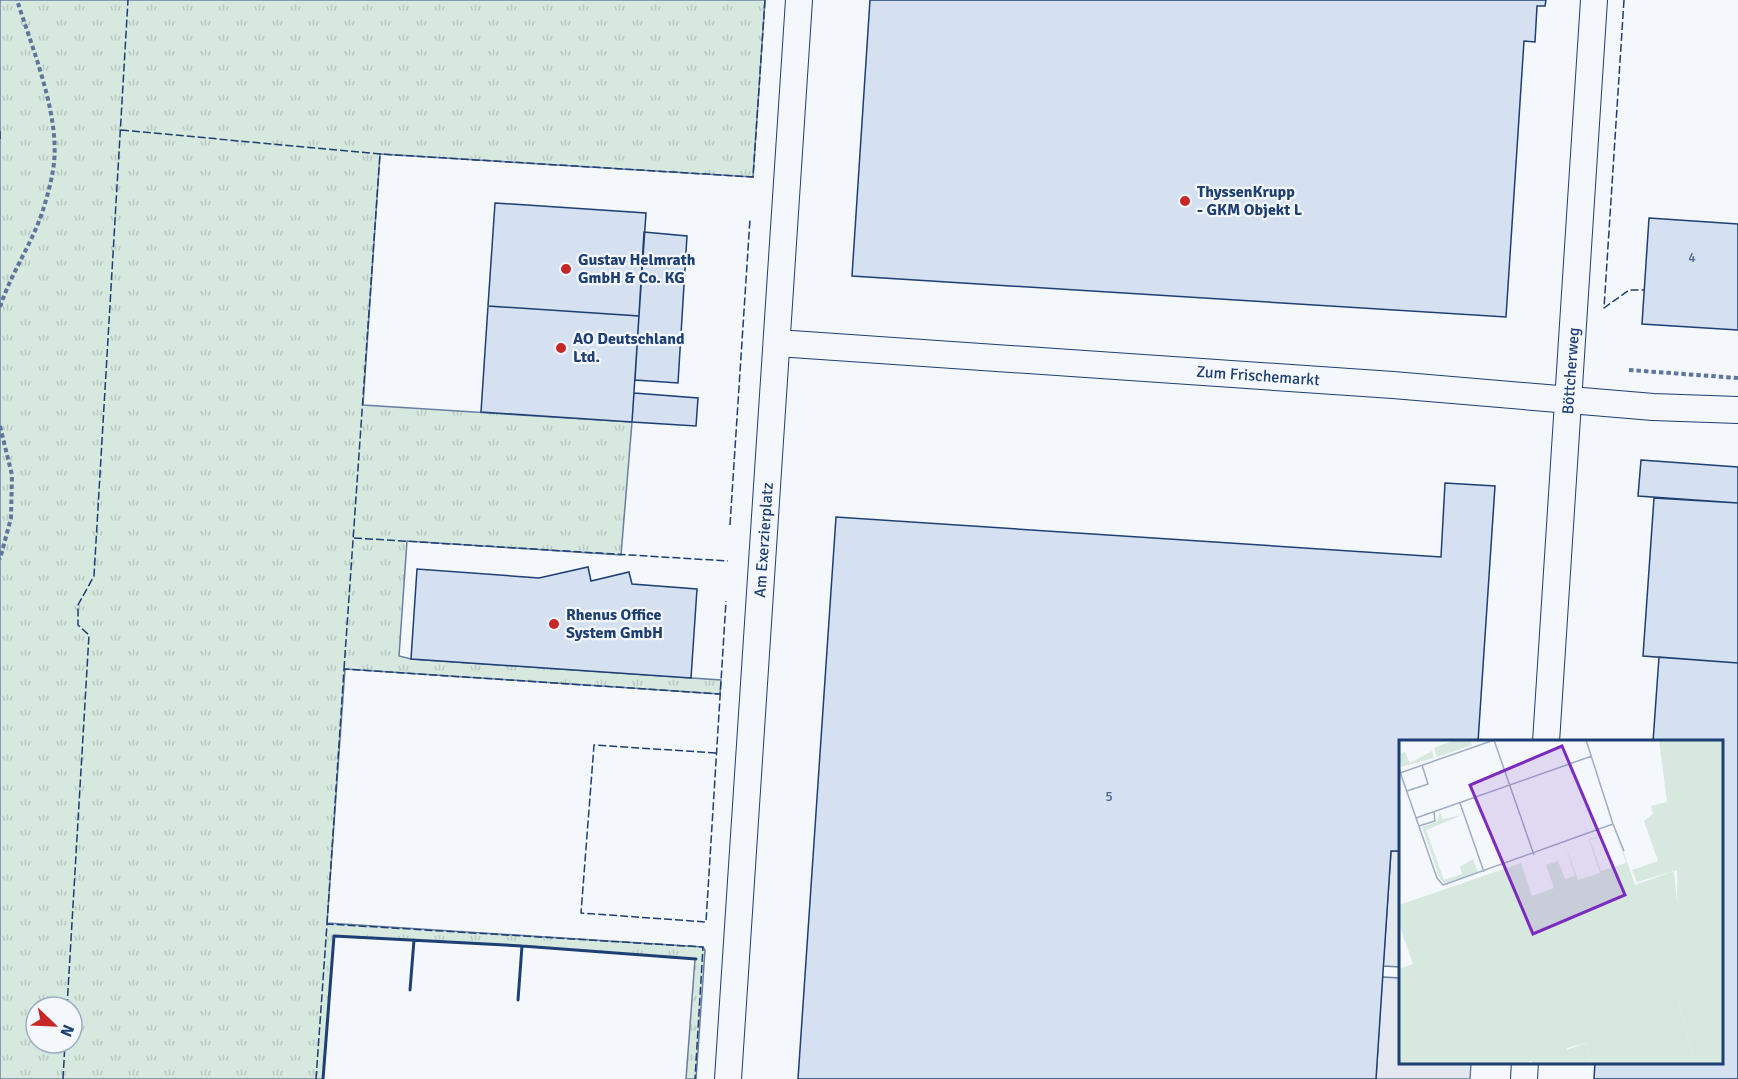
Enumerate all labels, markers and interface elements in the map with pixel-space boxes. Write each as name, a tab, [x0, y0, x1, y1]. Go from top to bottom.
place label: ThyssenKrupp - GKM Objekt L	[1197, 182, 1303, 220]
marker: ThyssenKrupp - GKM Objekt L	[1178, 194, 1192, 208]
house number: 4	[1688, 249, 1696, 266]
place label: Gustav Helmrath GmbH & Co. KG	[578, 250, 696, 288]
marker: Gustav Helmrath GmbH & Co. KG	[559, 262, 573, 276]
street label: Böttcherweg	[1558, 327, 1584, 415]
place label: AO Deutschland Ltd.	[573, 329, 685, 367]
marker: AO Deutschland Ltd.	[554, 341, 568, 355]
street label: Zum Frischemarkt	[1196, 362, 1321, 390]
street label: Am Exerzierplatz	[750, 482, 778, 598]
place label: Rhenus Office System GmbH	[566, 605, 663, 643]
marker: Rhenus Office System GmbH	[547, 617, 561, 631]
inset map	[1399, 740, 1723, 1064]
house number: 5	[1105, 788, 1113, 805]
north arrow	[24, 995, 84, 1055]
text: N	[56, 1021, 78, 1040]

